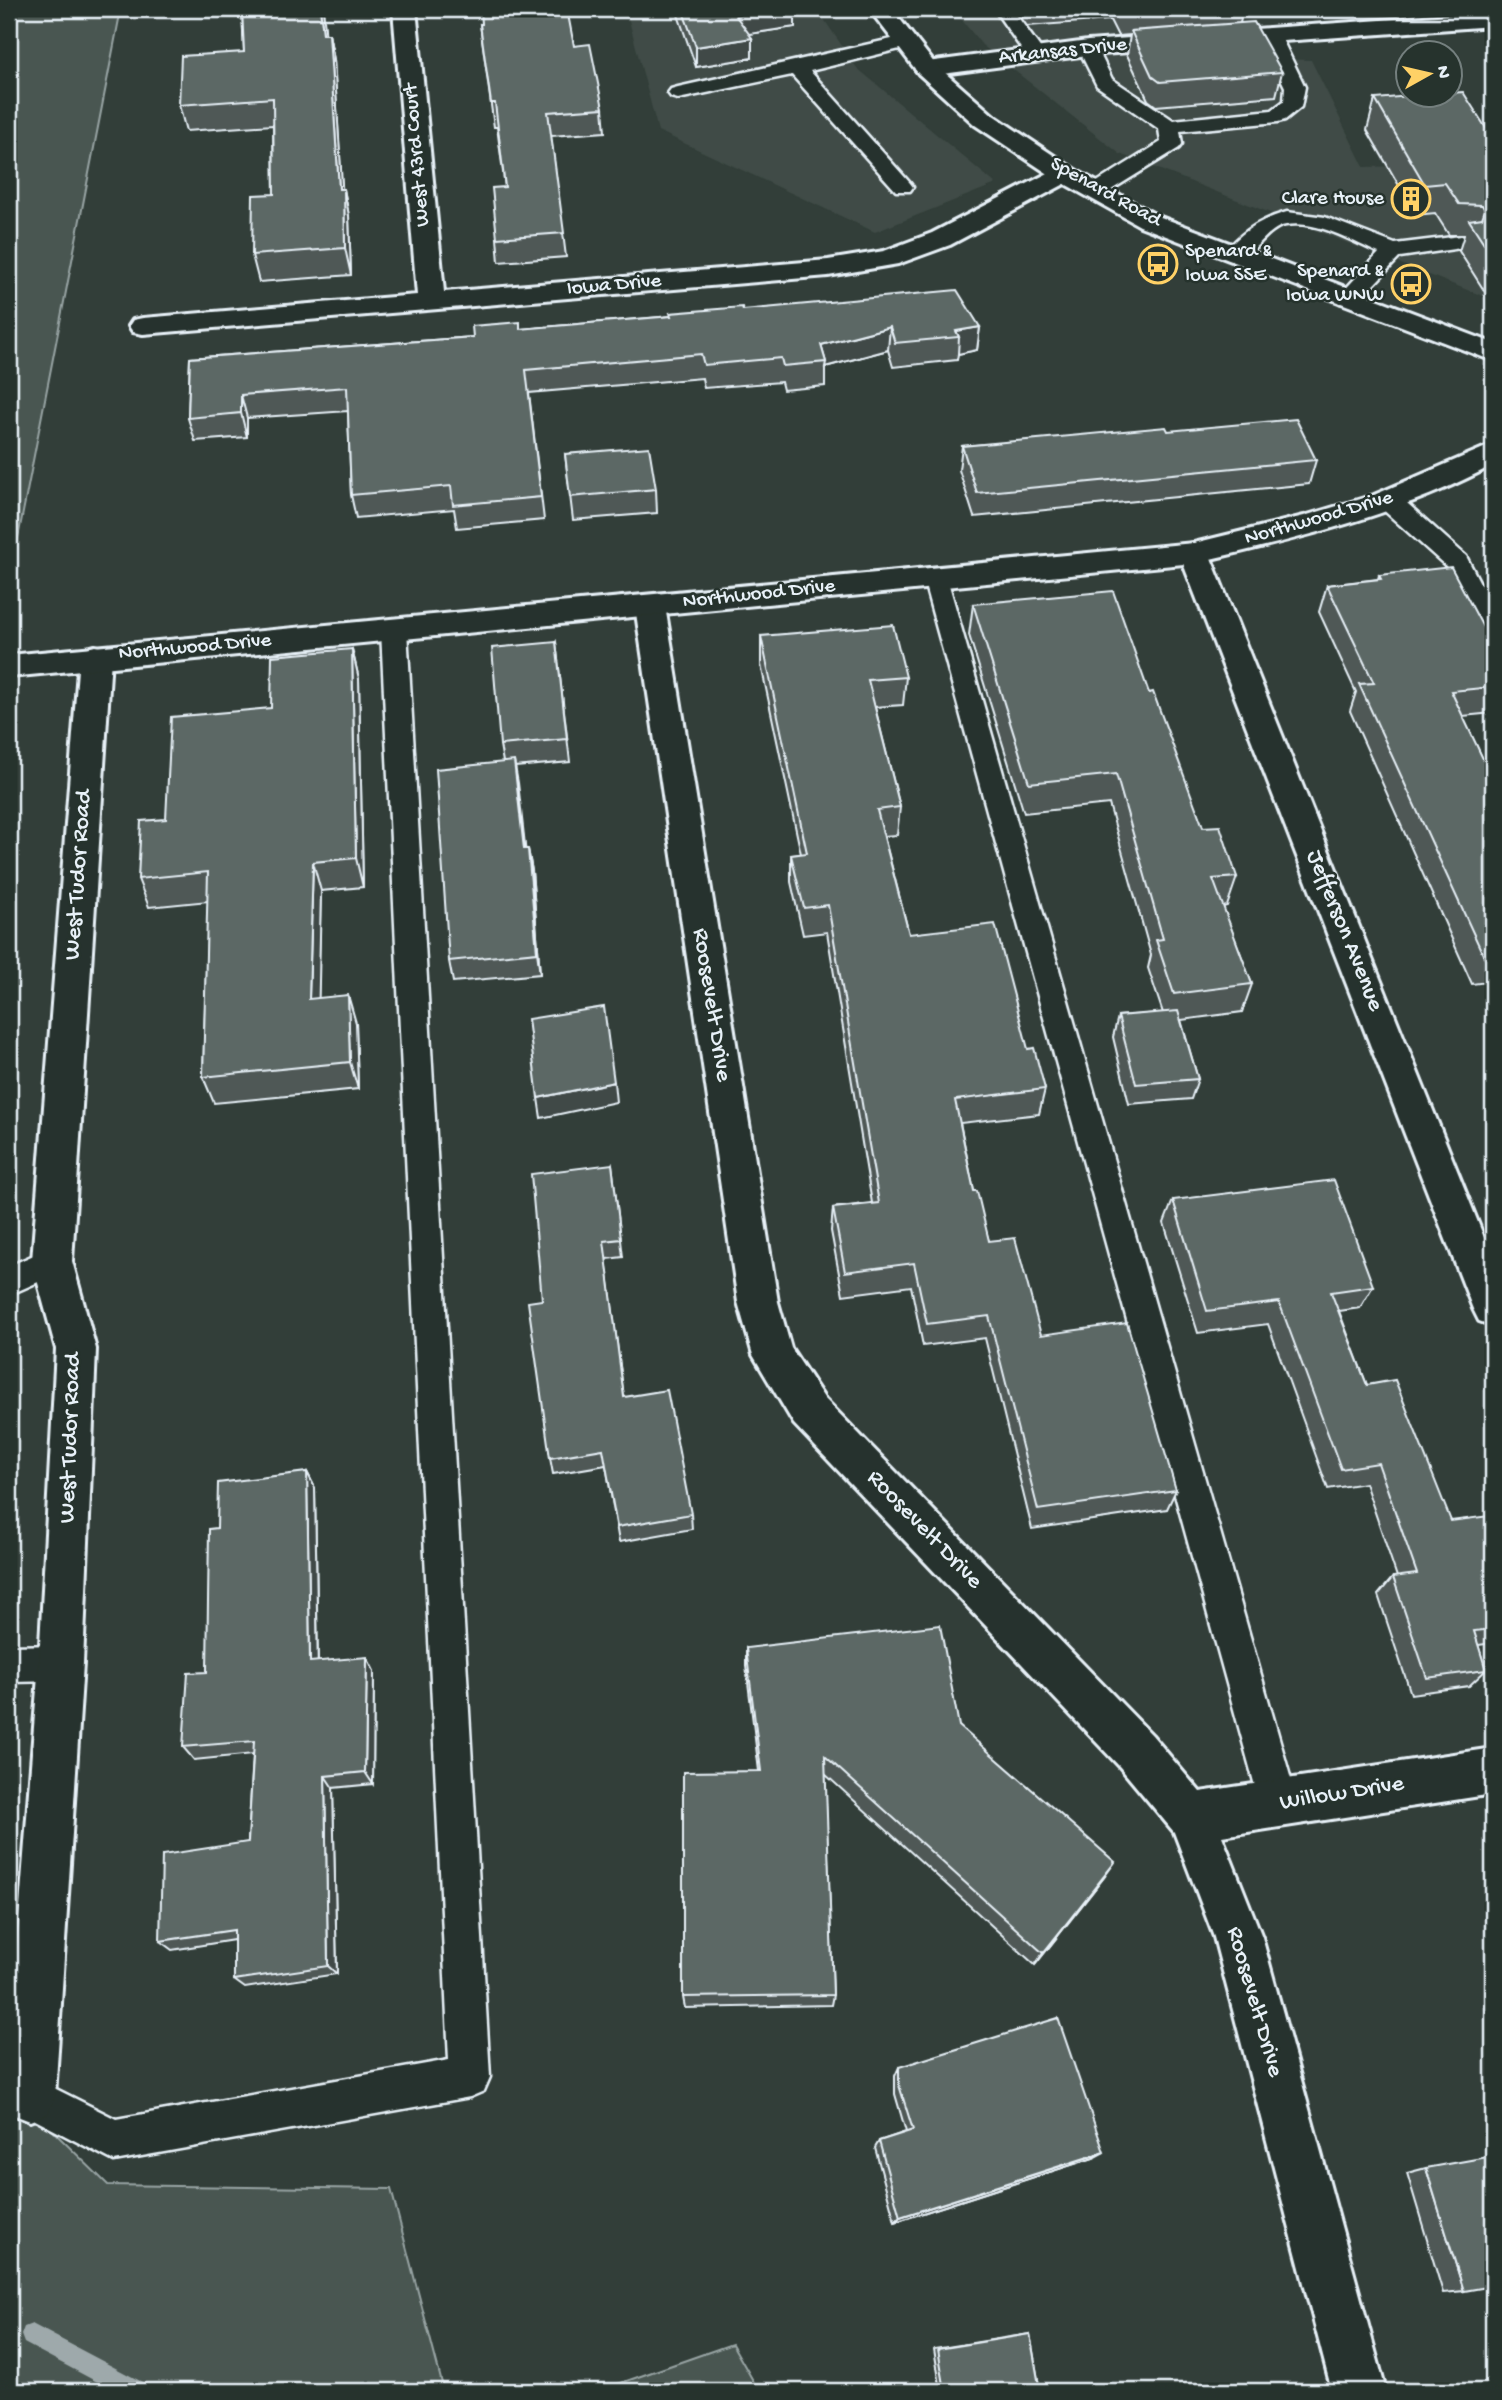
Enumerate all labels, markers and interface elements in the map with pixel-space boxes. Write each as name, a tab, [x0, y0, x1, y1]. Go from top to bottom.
street label: Arkansas Drive	[998, 33, 1129, 71]
north arrow	[1394, 38, 1464, 108]
text: N	[1430, 64, 1455, 80]
street label: West 43rd Court	[399, 80, 437, 228]
street label: Spenard Road	[1045, 152, 1166, 235]
building icon: Clare House	[1390, 178, 1432, 220]
place label: Clare House	[1282, 187, 1385, 212]
place label: Spenard & Iowa SSE	[1185, 240, 1272, 289]
bus stop icon: Spenard & Iowa SSE	[1137, 243, 1179, 285]
place label: Spenard & Iowa WNW	[1286, 260, 1384, 309]
bus stop icon: Spenard & Iowa WNW	[1390, 263, 1432, 305]
street label: Iowa Drive	[566, 269, 663, 303]
street label: Northwood Drive	[1242, 486, 1397, 552]
street label: Northwood Drive	[682, 574, 838, 615]
street label: Northwood Drive	[118, 629, 273, 667]
street label: West Tudor Road	[59, 787, 100, 961]
street label: Jefferson Avenue	[1298, 846, 1390, 1016]
street label: Roosevelt Drive	[685, 926, 738, 1084]
street label: West Tudor Road	[54, 1350, 89, 1524]
street label: Roosevelt Drive	[860, 1464, 989, 1596]
street label: Willow Drive	[1278, 1770, 1407, 1818]
street label: Roosevelt Drive	[1219, 1924, 1289, 2081]

